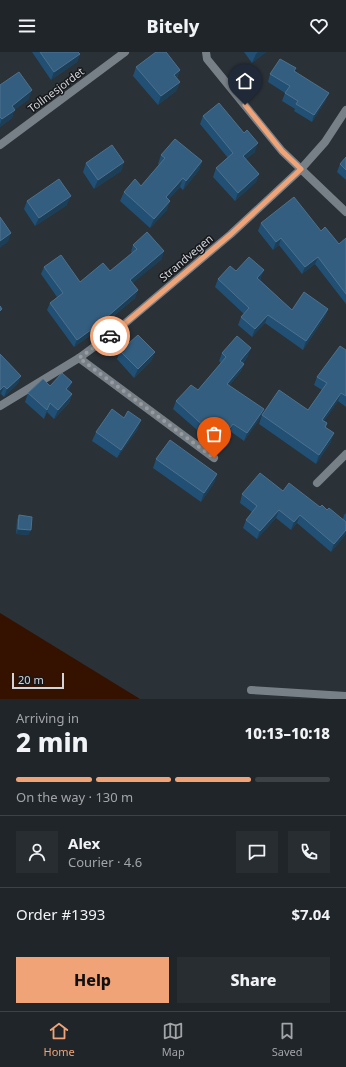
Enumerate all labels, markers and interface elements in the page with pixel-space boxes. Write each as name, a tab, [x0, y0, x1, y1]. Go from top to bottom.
text: Bitely	[147, 14, 199, 38]
icon: menu	[16, 15, 38, 37]
icon: heart	[308, 15, 330, 37]
street label: Tollnesjordet	[25, 64, 87, 116]
pin	[228, 64, 262, 105]
icon: home	[234, 70, 256, 92]
street label: Strandvegen	[156, 231, 216, 284]
courier	[90, 316, 130, 356]
icon: car	[99, 325, 121, 347]
pin	[197, 417, 231, 458]
icon: bag	[203, 423, 225, 445]
scale bar	[12, 671, 64, 690]
text: 20 m	[18, 672, 44, 687]
text: Arriving in	[16, 709, 79, 727]
text: 10:13–10:18	[245, 723, 330, 743]
text: 2 min	[16, 724, 89, 760]
text: On the way · 130 m	[16, 788, 133, 806]
button: person	[16, 831, 58, 873]
button: chat	[236, 831, 278, 873]
button: phone	[288, 831, 330, 873]
text: Alex	[68, 833, 100, 853]
text: Courier · 4.6	[68, 853, 142, 871]
text: Order #1393	[16, 904, 105, 924]
text: $7.04	[291, 904, 330, 924]
button: Help	[16, 957, 169, 1003]
button: Share	[177, 957, 330, 1003]
tab: Home	[44, 1020, 75, 1059]
tab: Map	[162, 1020, 185, 1059]
tab: Saved	[272, 1020, 303, 1059]

